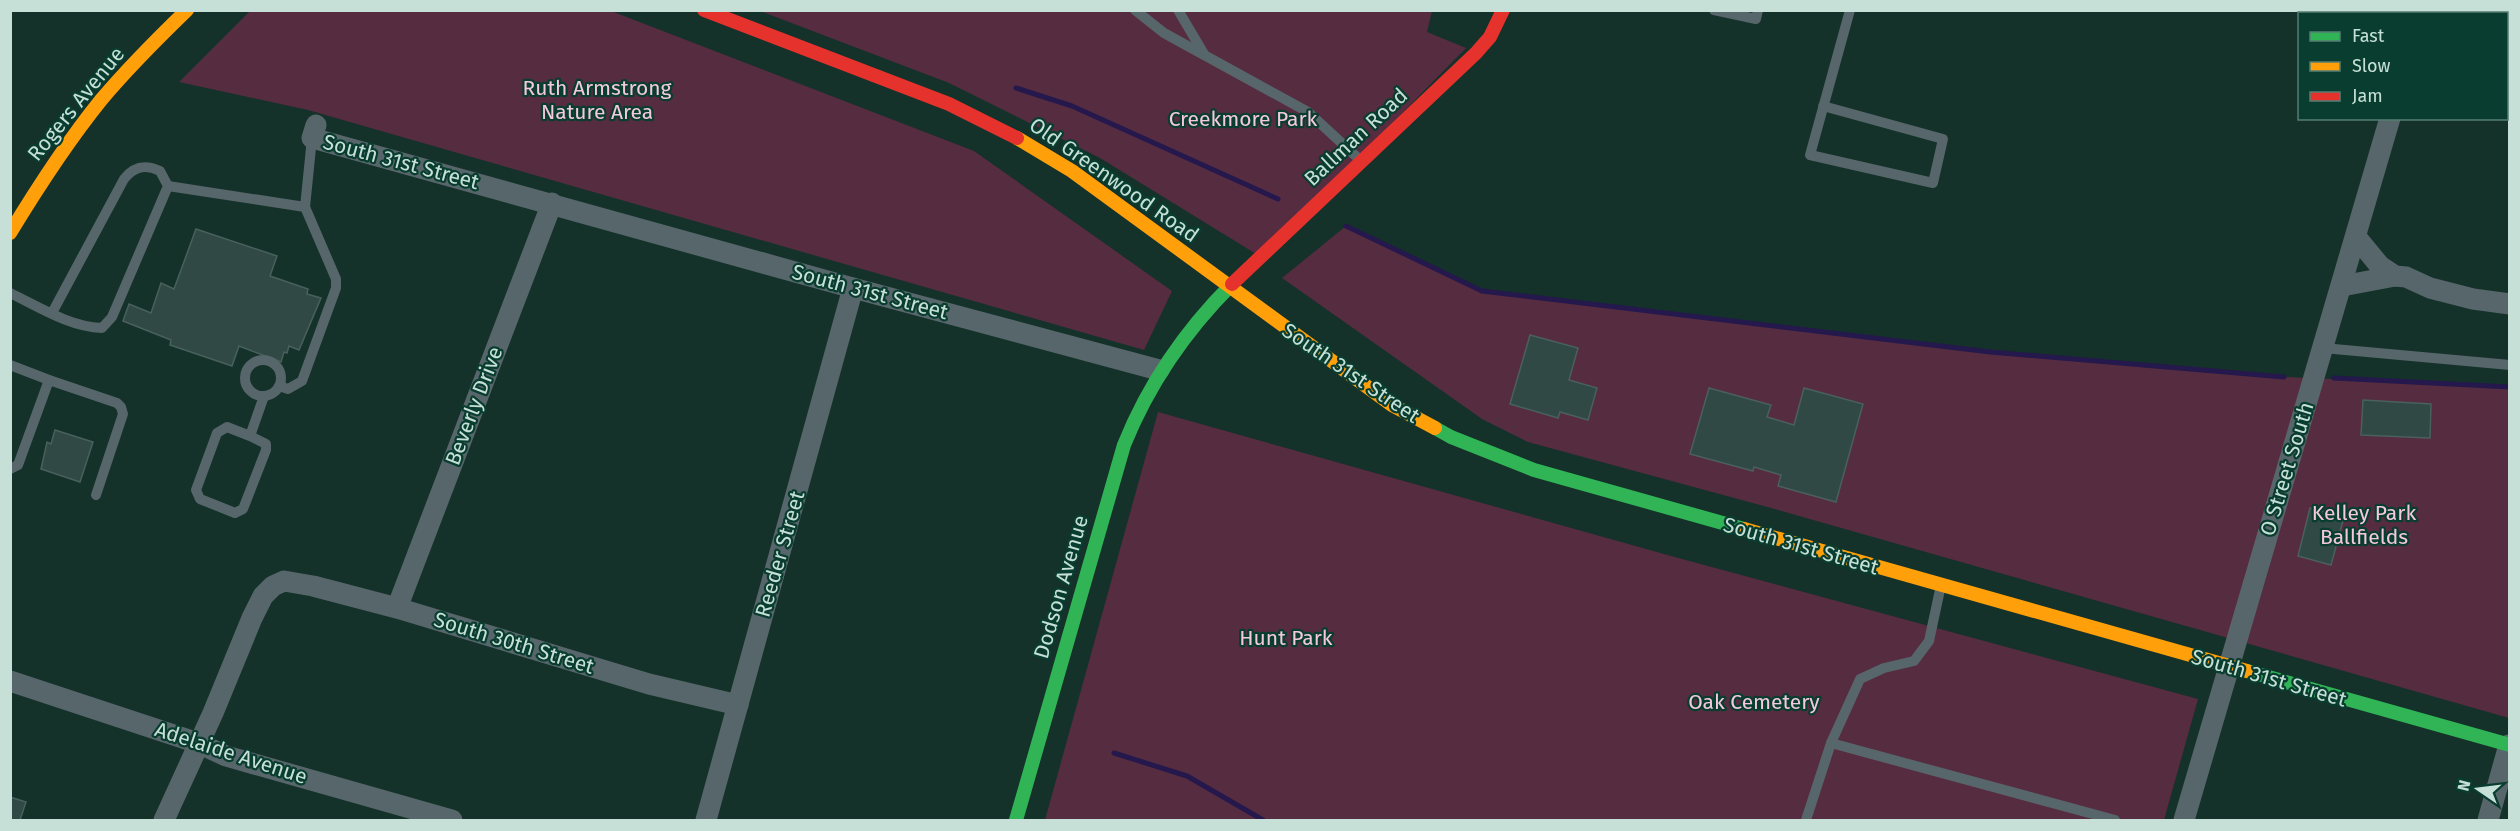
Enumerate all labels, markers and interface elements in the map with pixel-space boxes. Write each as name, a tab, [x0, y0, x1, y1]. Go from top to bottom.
legend	[2298, 12, 2508, 120]
text: Fast	[2352, 25, 2385, 47]
street label: Rogers Avenue	[22, 42, 130, 166]
text: Slow	[2352, 55, 2391, 77]
park label: Ruth Armstrong Nature Area	[523, 75, 672, 125]
street label: Ballman Road	[1299, 82, 1413, 192]
text: Jam	[2352, 85, 2383, 107]
park label: Creekmore Park	[1169, 106, 1318, 132]
street label: Old Greenwood Road	[1024, 112, 1204, 248]
street label: South 31st Street	[320, 129, 482, 195]
street label: South 31st Street	[789, 259, 951, 325]
street label: South 31st Street	[1277, 317, 1425, 429]
street label: Beverly Drive	[439, 343, 509, 469]
street label: O Street South	[2254, 399, 2320, 539]
street label: Reeder Street	[750, 488, 811, 620]
park label: Kelley Park Ballfields	[2312, 500, 2416, 550]
street label: South 31st Street	[1720, 511, 1882, 581]
street label: Dodson Avenue	[1028, 512, 1094, 662]
street label: South 30th Street	[431, 606, 598, 680]
park label: Hunt Park	[1239, 625, 1333, 651]
street label: South 31st Street	[2188, 643, 2350, 713]
park label: Oak Cemetery	[1688, 689, 1820, 715]
street label: Adelaide Avenue	[152, 716, 310, 790]
north arrow	[2448, 759, 2508, 819]
text: N	[2453, 778, 2474, 793]

